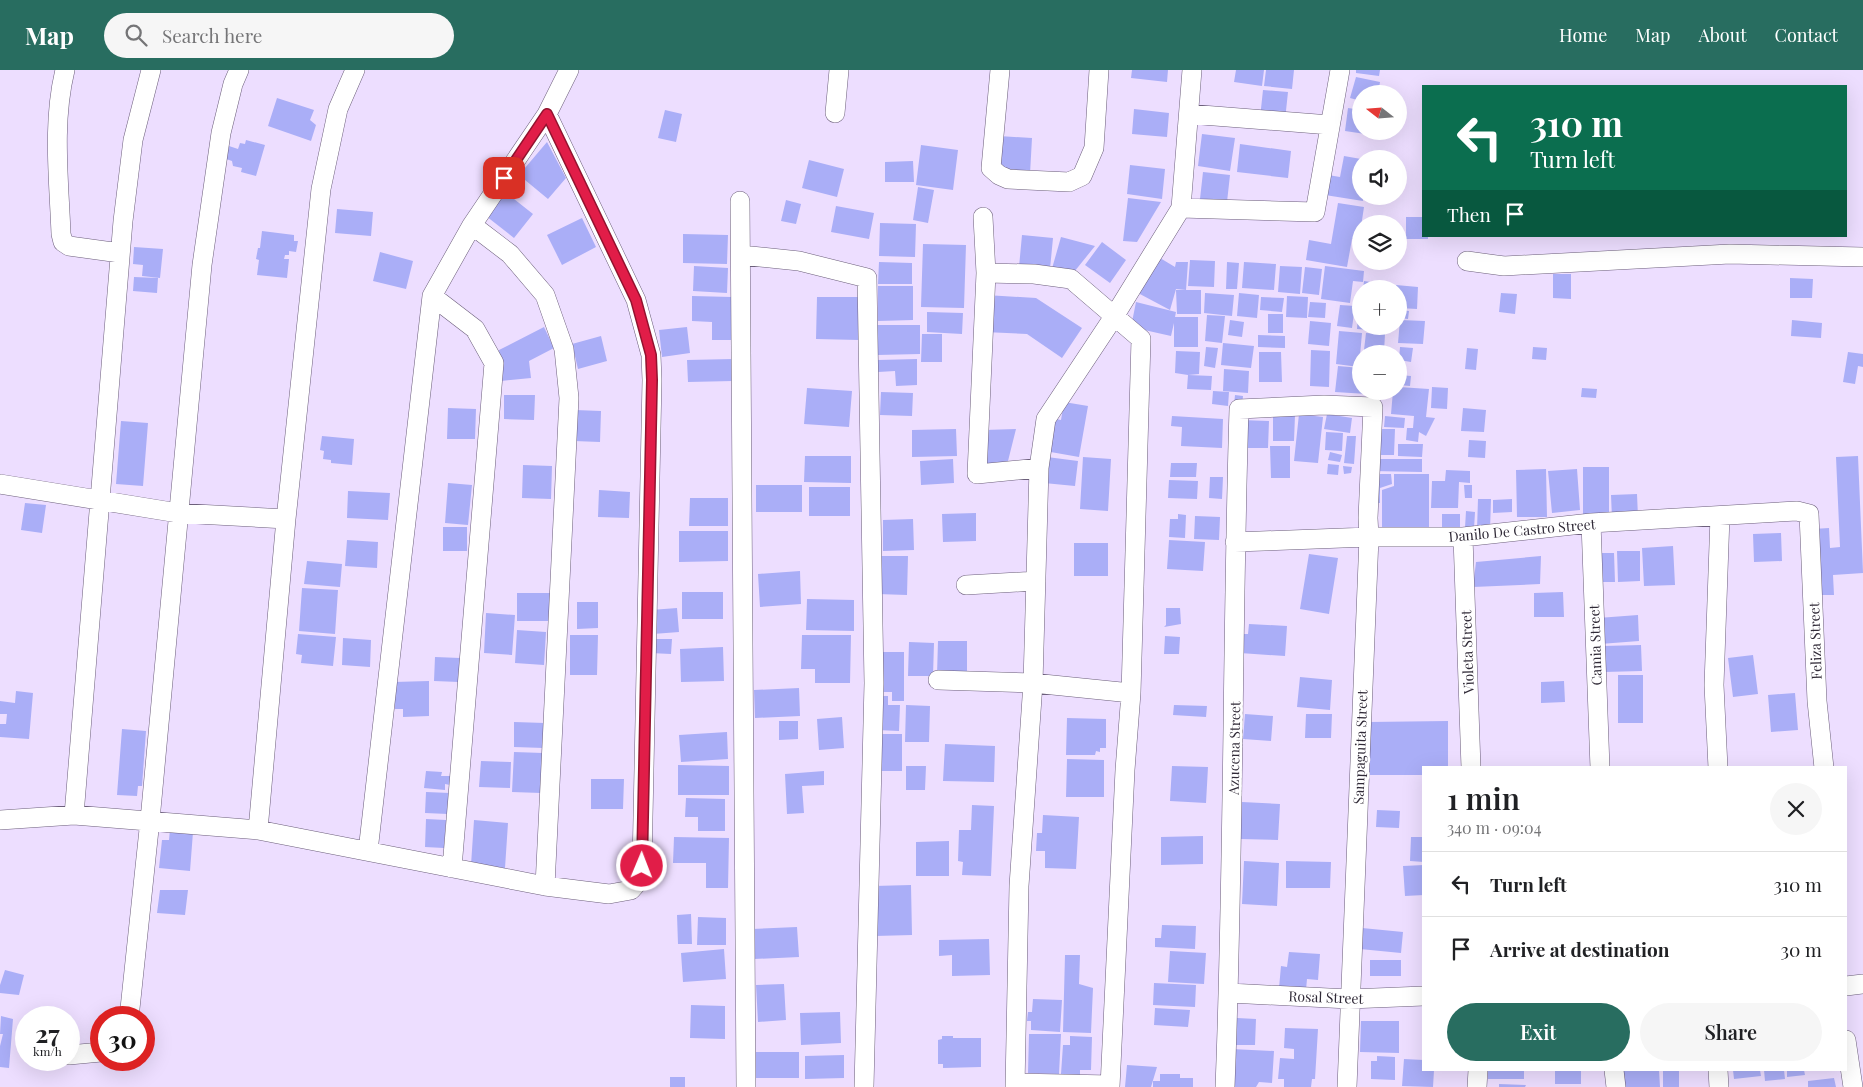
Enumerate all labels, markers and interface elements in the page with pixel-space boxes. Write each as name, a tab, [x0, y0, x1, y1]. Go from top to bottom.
search box	[104, 13, 454, 58]
text: Map	[25, 19, 74, 51]
icon: search	[122, 21, 150, 49]
text: Search here	[162, 22, 262, 48]
text: Home	[1559, 23, 1607, 47]
text: Map	[1635, 23, 1670, 47]
text: About	[1698, 23, 1747, 47]
text: Contact	[1775, 23, 1838, 47]
north arrow	[1352, 85, 1408, 140]
map controls	[1352, 85, 1407, 400]
text: 310 m	[1530, 99, 1623, 146]
icon: left	[1447, 105, 1512, 170]
text: Turn left	[1530, 144, 1615, 174]
button: sound	[1352, 150, 1407, 205]
pin	[483, 157, 525, 199]
icon: arrive	[490, 164, 518, 192]
icon: arrive	[1501, 200, 1529, 228]
text: Then	[1447, 201, 1491, 227]
button: layers	[1352, 215, 1407, 270]
button: +	[1352, 280, 1407, 335]
button: −	[1352, 345, 1407, 400]
street label: Danilo De Castro Street	[1448, 514, 1597, 546]
street label: Feliza Street	[1804, 601, 1826, 680]
street label: Camia Street	[1584, 603, 1606, 686]
street label: Violeta Street	[1456, 609, 1478, 695]
street label: Sampaguita Street	[1349, 688, 1372, 805]
street label: Azucena Street	[1224, 700, 1244, 796]
text: 1 min	[1447, 778, 1520, 818]
button: close	[1770, 783, 1822, 835]
text: 340 m · 09:04	[1447, 817, 1542, 838]
position arrow	[615, 839, 667, 891]
icon: left	[1447, 870, 1475, 898]
text: Turn left	[1490, 871, 1567, 897]
text: 310 m	[1773, 871, 1822, 897]
icon: arrive	[1447, 935, 1475, 963]
text: Arrive at destination	[1490, 936, 1670, 962]
text: 30 m	[1780, 936, 1822, 962]
street label: Rosal Street	[1288, 986, 1365, 1008]
button: Exit	[1447, 1003, 1630, 1061]
button: Share	[1640, 1003, 1822, 1061]
speed limit sign: 30	[90, 1006, 155, 1071]
text: 27	[35, 1016, 60, 1049]
text: km/h	[33, 1043, 62, 1059]

